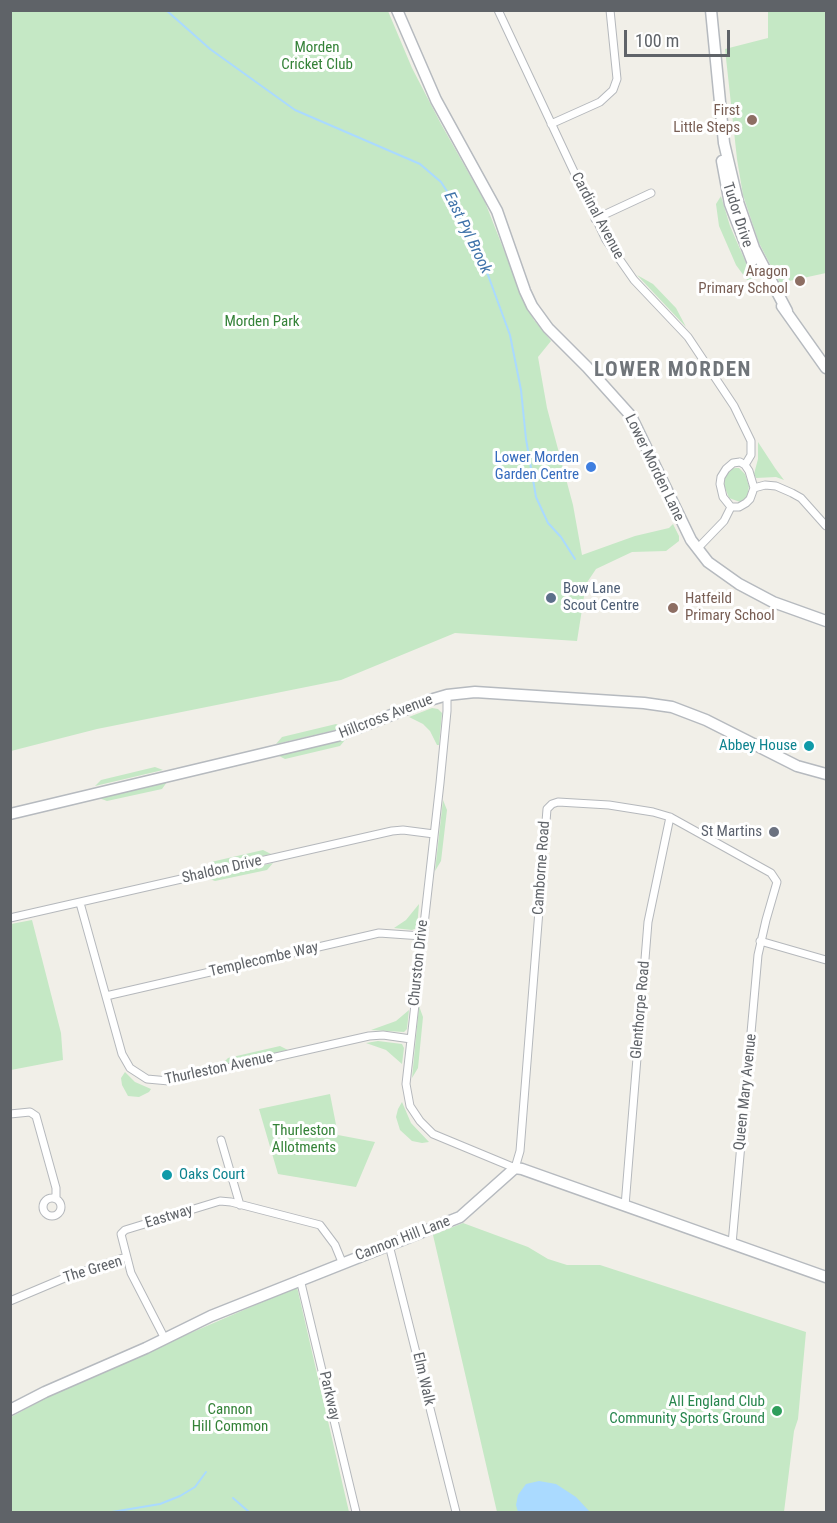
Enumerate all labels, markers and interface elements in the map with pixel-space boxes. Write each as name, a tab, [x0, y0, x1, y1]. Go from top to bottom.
scale bar	[627, 18, 734, 56]
text: 100 m	[635, 30, 679, 51]
park label: Morden Cricket Club	[281, 39, 353, 74]
place label: First Little Steps	[673, 102, 740, 137]
marker: First Little Steps	[745, 113, 759, 127]
street label: Cardinal Avenue	[567, 170, 627, 262]
street label: Tudor Drive	[718, 180, 756, 250]
water label: East Pyl Brook	[439, 189, 495, 277]
place label: Aragon Primary School	[698, 263, 788, 298]
marker: Aragon Primary School	[793, 274, 807, 288]
park label: Morden Park	[224, 313, 300, 331]
district label: LOWER MORDEN	[594, 358, 752, 384]
street label: Lower Morden Lane	[620, 412, 688, 524]
place label: Lower Morden Garden Centre	[495, 449, 579, 484]
marker: Lower Morden Garden Centre	[584, 460, 598, 474]
place label: Bow Lane Scout Centre	[563, 580, 639, 615]
place label: Hatfeild Primary School	[685, 590, 775, 625]
marker: Bow Lane Scout Centre	[544, 591, 558, 605]
marker: Hatfeild Primary School	[666, 601, 680, 615]
street label: Hillcross Avenue	[337, 691, 435, 743]
place label: Abbey House	[719, 737, 797, 755]
marker: Abbey House	[802, 739, 816, 753]
street label: Camborne Road	[530, 820, 554, 916]
place label: St Martins	[701, 823, 762, 841]
marker: St Martins	[767, 825, 781, 839]
street label: Shaldon Drive	[180, 852, 264, 888]
street label: Churston Drive	[406, 919, 432, 1007]
street label: Templecombe Way	[208, 939, 320, 981]
street label: Glenthorpe Road	[628, 960, 654, 1060]
street label: Queen Mary Avenue	[731, 1033, 761, 1151]
street label: Thurleston Avenue	[163, 1049, 275, 1089]
park label: Thurleston Allotments	[272, 1122, 336, 1157]
place label: Oaks Court	[179, 1166, 245, 1184]
marker: Oaks Court	[160, 1168, 174, 1182]
street label: Eastway	[143, 1201, 195, 1233]
street label: Cannon Hill Lane	[353, 1213, 453, 1265]
street label: The Green	[62, 1253, 124, 1287]
street label: Elm Walk	[408, 1351, 438, 1407]
street label: Parkway	[315, 1370, 343, 1422]
place label: All England Club Community Sports Ground	[609, 1393, 765, 1428]
park label: Cannon Hill Common	[192, 1401, 268, 1436]
marker: All England Club Community Sports Ground	[770, 1404, 784, 1418]

